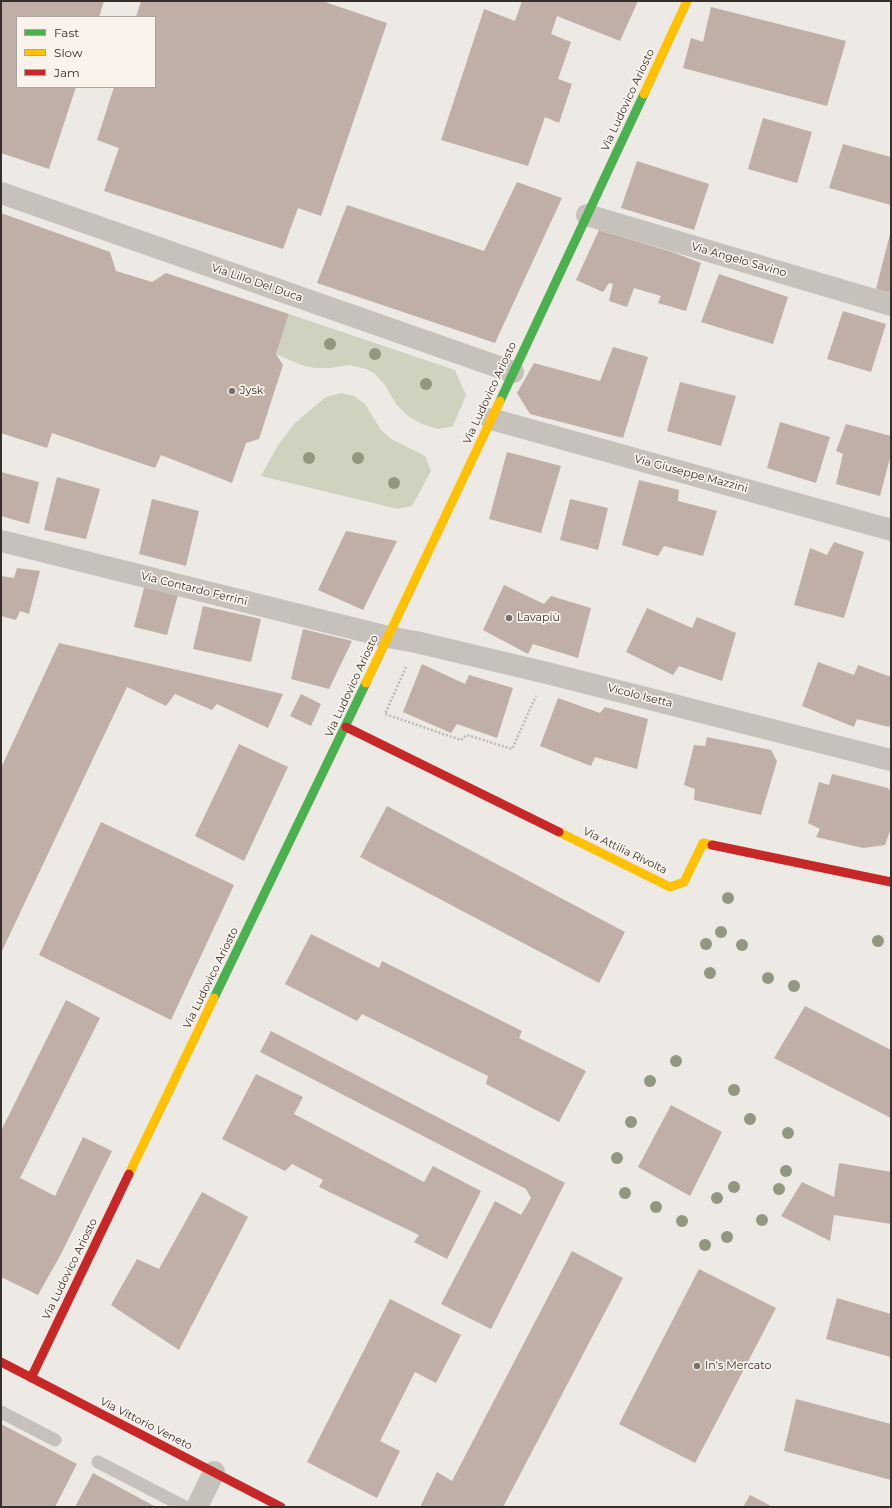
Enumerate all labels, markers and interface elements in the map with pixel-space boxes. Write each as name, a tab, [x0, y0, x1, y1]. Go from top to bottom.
legend	[16, 16, 156, 88]
text: Fast	[54, 25, 79, 40]
text: Slow	[54, 45, 83, 60]
street label: Via Ludovico Ariosto	[599, 47, 657, 153]
text: Jam	[54, 65, 80, 80]
street label: Via Angelo Savino	[690, 240, 788, 280]
street label: Via Lillo Del Duca	[210, 261, 304, 305]
street label: Via Ludovico Ariosto	[461, 340, 519, 446]
place label: Jysk	[240, 384, 263, 398]
marker: Jysk	[227, 386, 237, 396]
street label: Via Giuseppe Mazzini	[633, 453, 749, 495]
street label: Via Contardo Ferrini	[139, 569, 249, 609]
place label: Lavapiù	[517, 611, 560, 625]
marker: Lavapiù	[504, 613, 514, 623]
street label: Via Ludovico Ariosto	[323, 633, 381, 739]
street label: Vicolo Isetta	[606, 682, 674, 710]
street label: Via Attilia Rivolta	[581, 825, 669, 877]
street label: Via Ludovico Ariosto	[181, 925, 241, 1031]
street label: Via Ludovico Ariosto	[40, 1216, 100, 1322]
place label: In's Mercato	[705, 1359, 771, 1373]
marker: In's Mercato	[692, 1361, 702, 1371]
street label: Via Vittorio Veneto	[98, 1395, 194, 1453]

